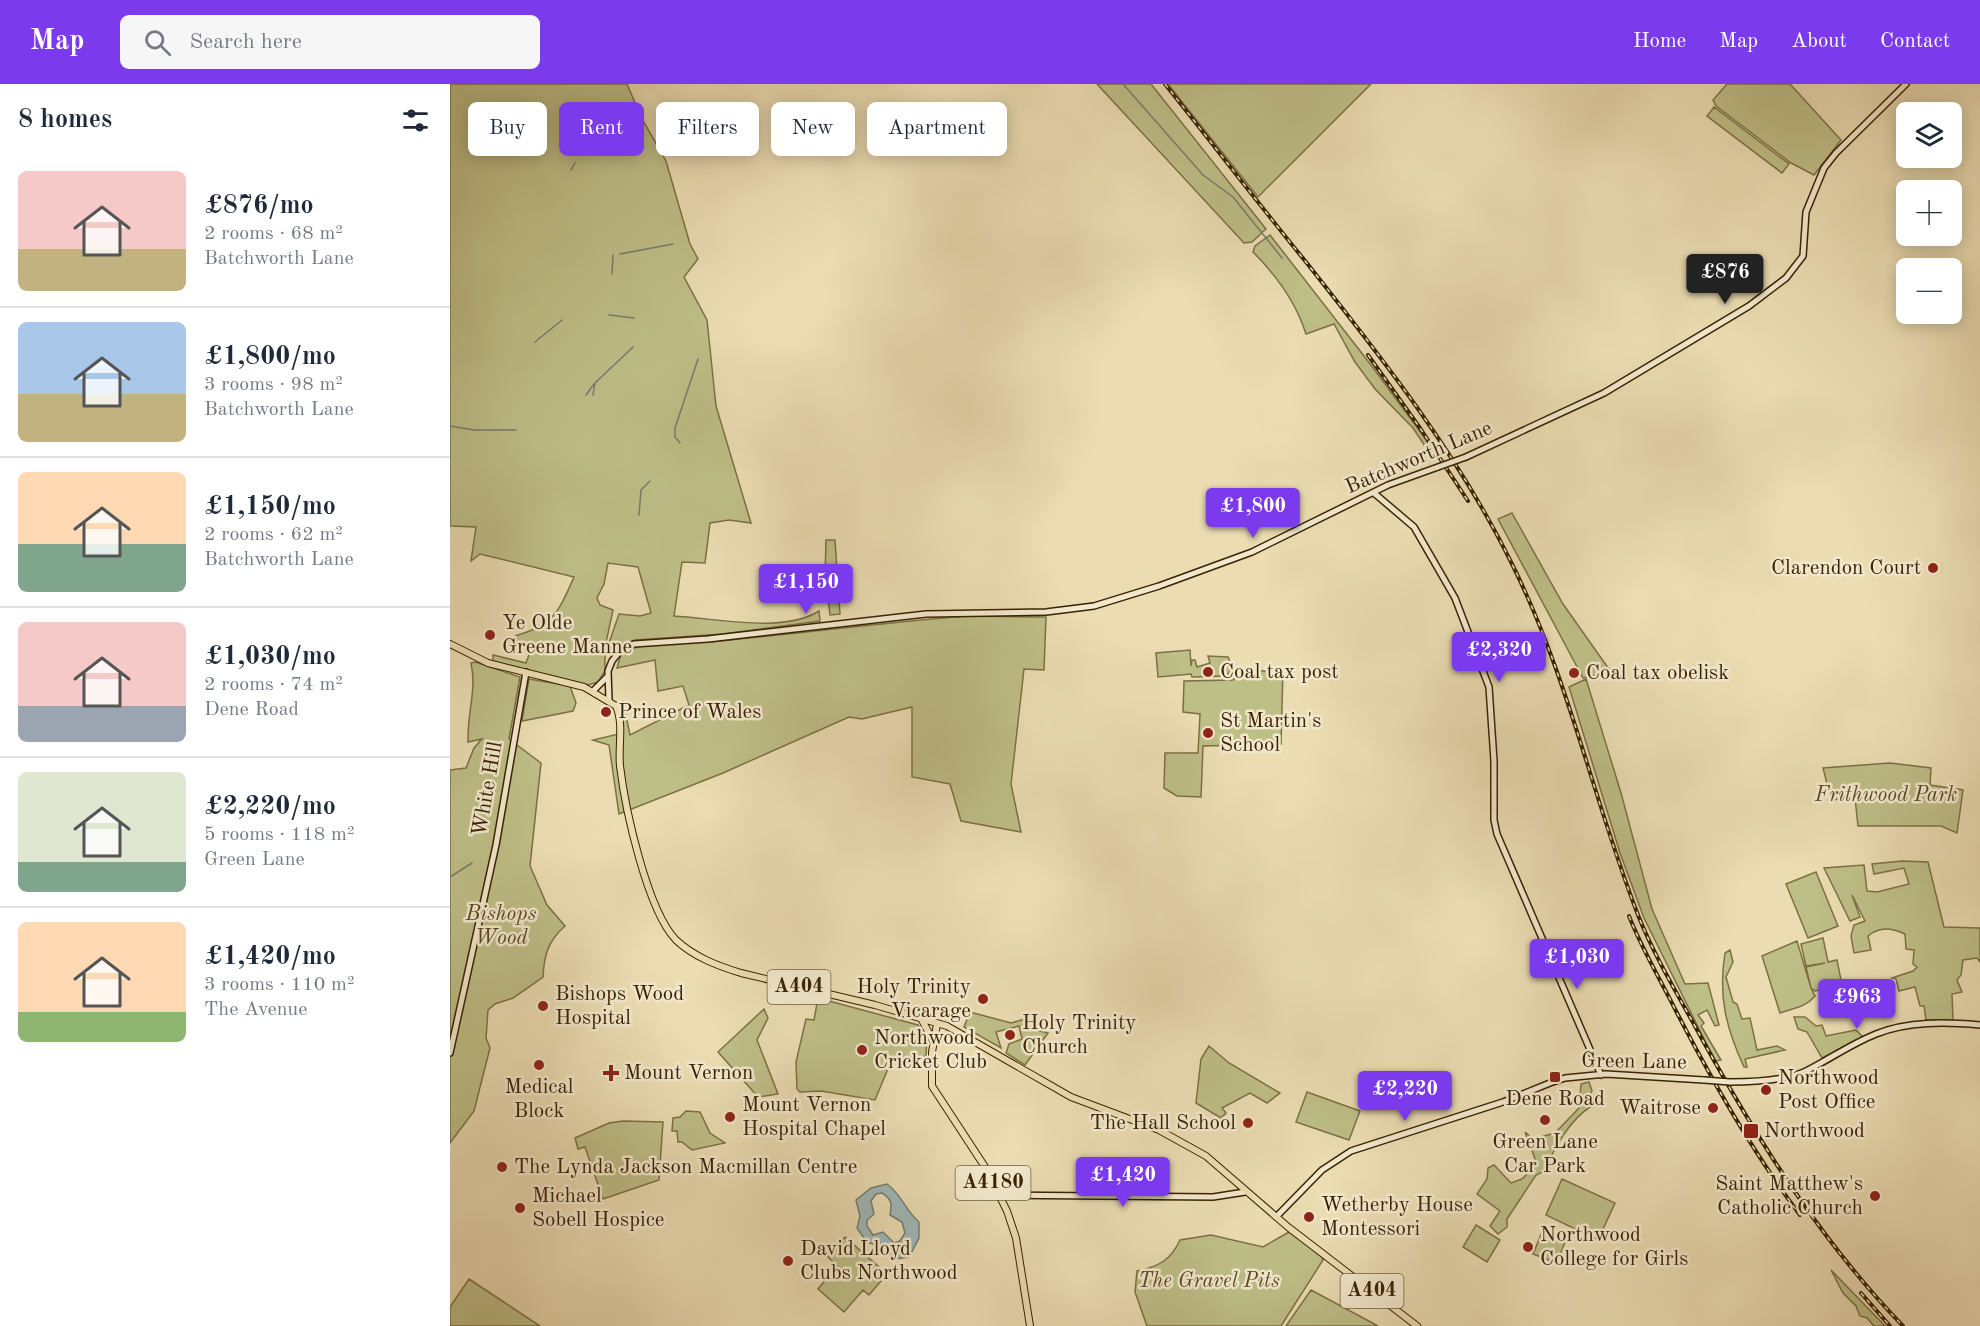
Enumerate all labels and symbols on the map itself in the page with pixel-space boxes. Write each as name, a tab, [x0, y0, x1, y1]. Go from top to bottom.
pin: £876	[1689, 254, 1761, 305]
street label: Batchworth Lane	[1343, 418, 1495, 498]
pin: £1,800	[1204, 488, 1302, 539]
place label: Clarendon Court	[1771, 558, 1921, 579]
marker: Clarendon Court	[1926, 561, 1940, 575]
pin: £1,150	[757, 564, 855, 615]
place label: Ye Olde Greene Manne	[502, 613, 632, 658]
marker: Ye Olde Greene Manne	[483, 628, 497, 642]
pin: £2,320	[1450, 632, 1548, 683]
place label: Coal tax post	[1220, 662, 1339, 683]
place label: Coal tax obelisk	[1586, 663, 1729, 684]
marker: Coal tax post	[1201, 665, 1215, 679]
marker: Coal tax obelisk	[1567, 666, 1581, 680]
place label: Prince of Wales	[618, 702, 761, 723]
marker: Prince of Wales	[599, 705, 613, 719]
place label: St Martin's School	[1220, 711, 1321, 756]
marker: St Martin's School	[1201, 726, 1215, 740]
street label: White Hill	[469, 740, 507, 838]
park label: Frithwood Park	[1814, 785, 1957, 806]
park label: Bishops Wood	[465, 904, 537, 949]
pin: £1,030	[1528, 939, 1626, 990]
road number: A404	[768, 970, 830, 1004]
place label: Holy Trinity Vicarage	[857, 977, 971, 1022]
pin: £963	[1821, 979, 1893, 1030]
place label: Bishops Wood Hospital	[555, 984, 684, 1029]
marker: Holy Trinity Vicarage	[976, 992, 990, 1006]
marker: Bishops Wood Hospital	[536, 999, 550, 1013]
place label: Holy Trinity Church	[1022, 1013, 1136, 1058]
place label: Northwood Cricket Club	[874, 1028, 987, 1073]
marker: Holy Trinity Church	[1003, 1028, 1017, 1042]
marker: Northwood Cricket Club	[855, 1043, 869, 1057]
street label: Green Lane	[1581, 1051, 1687, 1073]
marker: Medical Block	[532, 1058, 546, 1072]
place label: Mount Vernon	[624, 1063, 753, 1084]
marker: Mount Vernon	[602, 1064, 620, 1082]
place label: Northwood Post Office	[1778, 1068, 1879, 1113]
marker: Dene Road	[1548, 1070, 1562, 1084]
pin: £2,220	[1356, 1071, 1454, 1122]
place label: Medical Block	[504, 1077, 574, 1122]
marker: Northwood Post Office	[1759, 1083, 1773, 1097]
place label: Dene Road	[1505, 1089, 1605, 1110]
place label: Mount Vernon Hospital Chapel	[742, 1095, 886, 1140]
place label: Waitrose	[1619, 1098, 1701, 1119]
marker: Waitrose	[1706, 1101, 1720, 1115]
marker: Mount Vernon Hospital Chapel	[723, 1110, 737, 1124]
place label: The Hall School	[1090, 1113, 1236, 1134]
marker: Green Lane Car Park	[1538, 1113, 1552, 1127]
marker: The Hall School	[1241, 1116, 1255, 1130]
place label: Northwood	[1764, 1121, 1865, 1142]
marker: Northwood	[1742, 1122, 1760, 1140]
place label: Green Lane Car Park	[1492, 1132, 1598, 1177]
place label: The Lynda Jackson Macmillan Centre	[514, 1157, 857, 1178]
pin: £1,420	[1074, 1157, 1172, 1208]
marker: The Lynda Jackson Macmillan Centre	[495, 1160, 509, 1174]
road number: A4180	[956, 1166, 1030, 1200]
place label: Saint Matthew's Catholic Church	[1715, 1174, 1863, 1219]
place label: Michael Sobell Hospice	[532, 1186, 665, 1231]
marker: Saint Matthew's Catholic Church	[1868, 1189, 1882, 1203]
place label: Wetherby House Montessori	[1321, 1195, 1473, 1240]
marker: Michael Sobell Hospice	[513, 1201, 527, 1215]
marker: Wetherby House Montessori	[1302, 1210, 1316, 1224]
place label: Northwood College for Girls	[1540, 1225, 1688, 1270]
place label: David Lloyd Clubs Northwood	[800, 1239, 958, 1284]
marker: Northwood College for Girls	[1521, 1240, 1535, 1254]
marker: David Lloyd Clubs Northwood	[781, 1254, 795, 1268]
park label: The Gravel Pits	[1138, 1271, 1280, 1292]
road number: A404	[1340, 1274, 1404, 1308]

